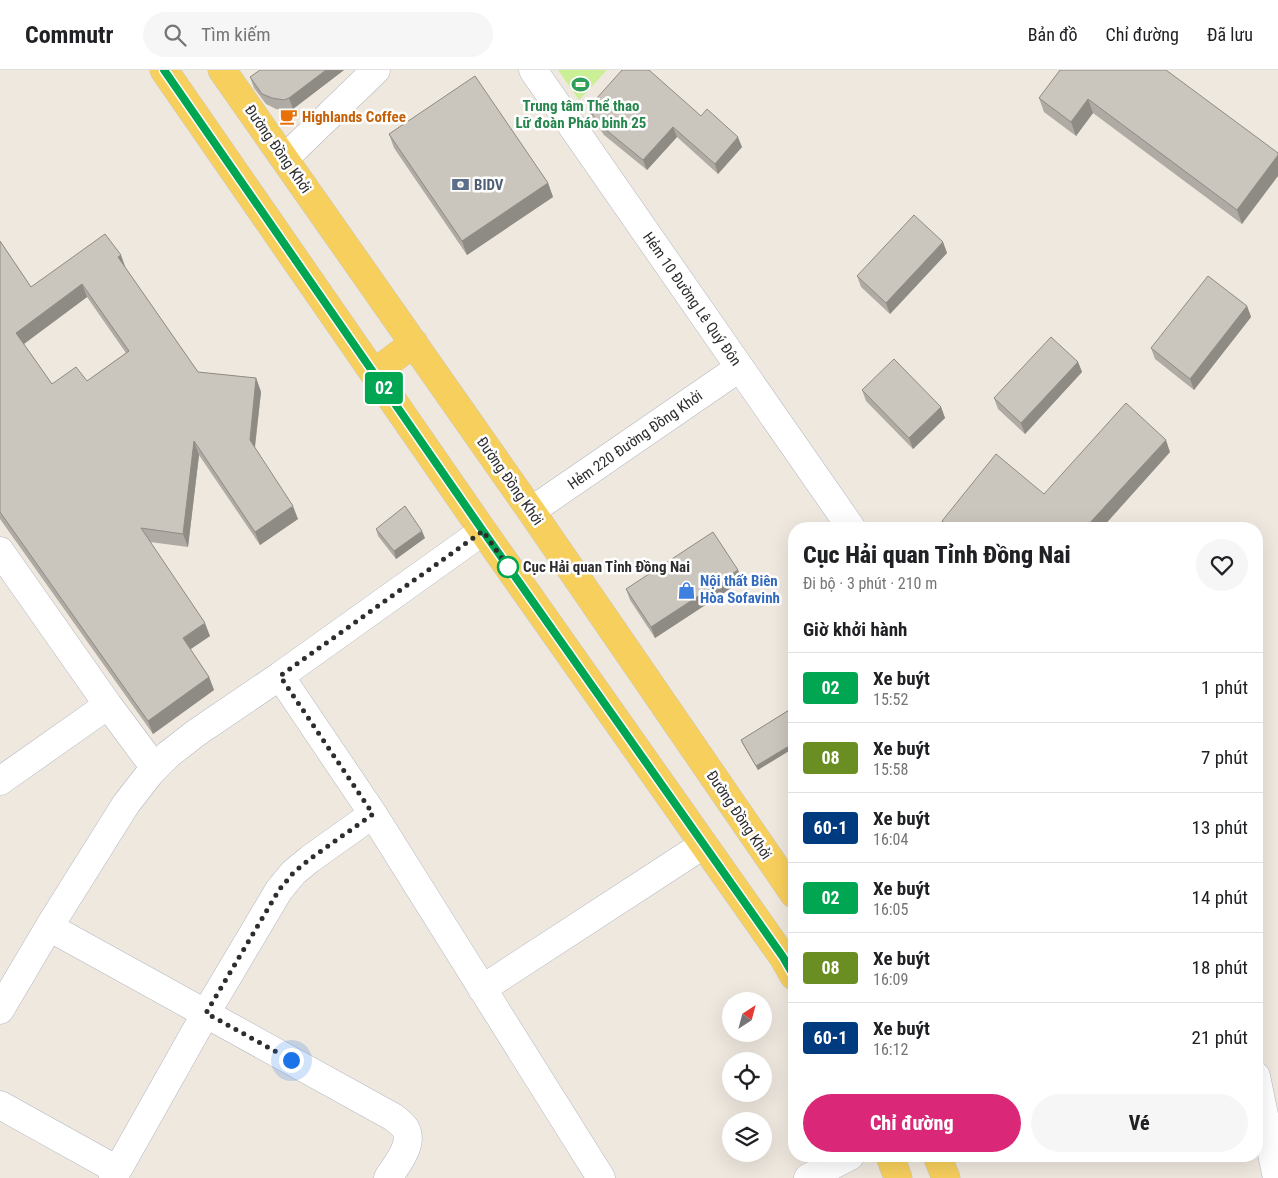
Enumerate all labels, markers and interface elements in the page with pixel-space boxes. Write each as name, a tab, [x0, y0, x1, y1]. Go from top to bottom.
search box	[143, 12, 493, 57]
text: Commutr	[25, 21, 113, 49]
icon: search	[161, 21, 189, 49]
text: Tìm kiếm	[201, 23, 271, 46]
text: Bản đồ	[1028, 24, 1078, 45]
text: Chỉ đường	[1106, 24, 1179, 45]
text: Đã lưu	[1207, 24, 1253, 45]
sports icon: Trung tâm Thể thao Lữ đoàn Pháo binh 25	[571, 75, 591, 95]
place label: Trung tâm Thể thao Lữ đoàn Pháo binh 25	[516, 97, 646, 132]
street label: Đường Đồng Khởi	[241, 101, 315, 197]
cafe icon: Highlands Coffee	[278, 107, 298, 127]
place label: Highlands Coffee	[302, 108, 406, 126]
bank icon: BIDV	[450, 175, 470, 195]
place label: BIDV	[474, 176, 504, 194]
street label: Hẻm 10 Đường Lê Quý Đôn	[639, 229, 745, 369]
line badge: 02	[362, 372, 406, 404]
text: 02	[375, 377, 393, 398]
street label: Hẻm 220 Đường Đồng Khởi	[564, 387, 706, 493]
street label: Đường Đồng Khởi	[473, 433, 547, 529]
button: heart	[1196, 539, 1248, 591]
text: Cục Hải quan Tỉnh Đồng Nai	[803, 541, 1071, 569]
marker: Cục Hải quan Tỉnh Đồng Nai	[497, 556, 519, 578]
place label: Cục Hải quan Tỉnh Đồng Nai	[523, 558, 690, 576]
place label: Nội thất Biên Hòa Sofavinh	[700, 572, 780, 607]
text: Đi bộ · 3 phút · 210 m	[803, 574, 937, 593]
shop icon: Nội thất Biên Hòa Sofavinh	[676, 580, 696, 600]
text: Giờ khởi hành	[803, 618, 907, 641]
text: Xe buýt	[873, 667, 930, 690]
text: 1 phút	[1201, 676, 1248, 699]
text: 02	[821, 677, 840, 698]
text: 15:52	[873, 690, 908, 709]
text: Xe buýt	[873, 737, 930, 760]
text: 7 phút	[1201, 746, 1248, 769]
text: 08	[821, 747, 840, 768]
text: 15:58	[873, 760, 908, 779]
street label: Đường Đồng Khởi	[703, 767, 775, 863]
text: Xe buýt	[873, 807, 930, 830]
text: 13 phút	[1192, 816, 1248, 839]
text: 60-1	[814, 817, 847, 838]
text: 16:04	[873, 830, 908, 849]
text: Xe buýt	[873, 877, 930, 900]
text: 14 phút	[1192, 886, 1248, 909]
text: 02	[821, 887, 840, 908]
text: 16:05	[873, 900, 908, 919]
text: Xe buýt	[873, 947, 930, 970]
text: 18 phút	[1192, 956, 1248, 979]
text: 08	[821, 957, 840, 978]
text: 16:09	[873, 970, 908, 989]
north arrow	[722, 992, 772, 1042]
map controls	[722, 992, 772, 1162]
text: Xe buýt	[873, 1017, 930, 1040]
text: 21 phút	[1192, 1026, 1248, 1049]
text: 60-1	[814, 1027, 847, 1048]
text: 16:12	[873, 1040, 908, 1059]
your location	[279, 1048, 304, 1073]
button: locate	[722, 1052, 772, 1102]
button: Chỉ đường	[803, 1094, 1021, 1152]
button: Vé	[1031, 1094, 1248, 1152]
button: layers	[722, 1112, 772, 1162]

